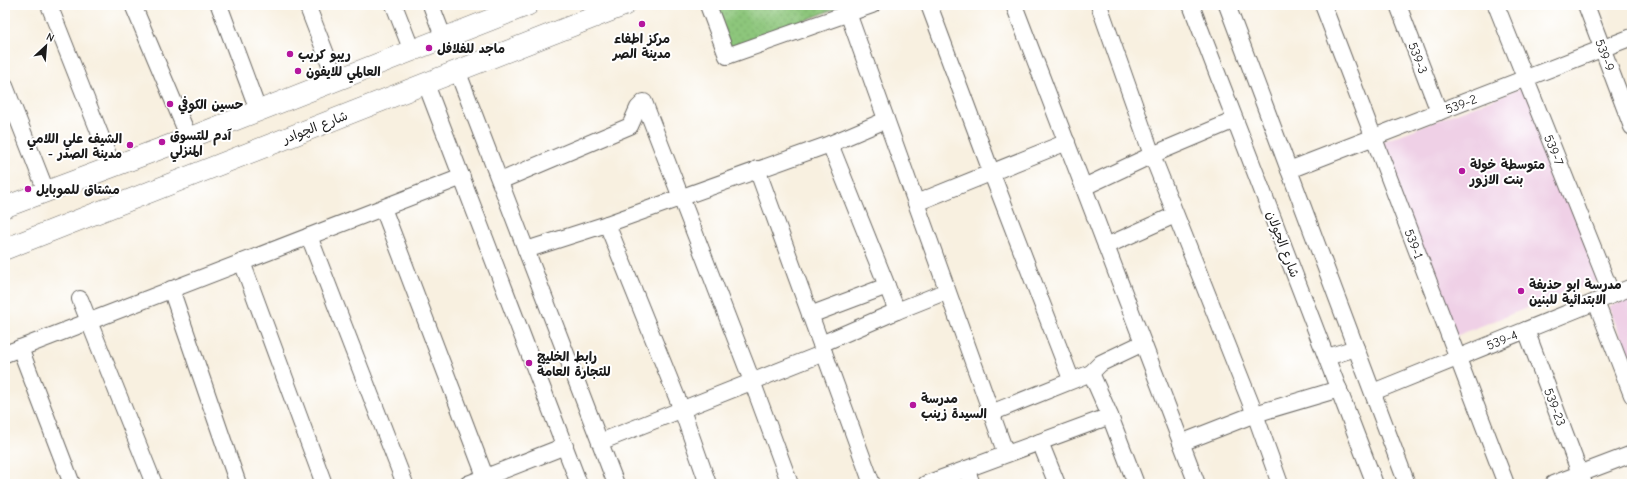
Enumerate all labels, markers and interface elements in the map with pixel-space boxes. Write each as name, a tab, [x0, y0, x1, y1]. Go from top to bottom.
marker: مركز اطفاء مدينة الصر	[637, 19, 647, 29]
north arrow	[26, 26, 66, 66]
text: N	[44, 30, 56, 45]
place label: مركز اطفاء مدينة الصر	[611, 31, 671, 62]
street label: 539-9	[1592, 37, 1618, 73]
street label: 539-3	[1405, 40, 1431, 76]
place label: ماجد للفلافل	[437, 41, 505, 56]
marker: ماجد للفلافل	[424, 43, 434, 53]
place label: ريبو كريب	[298, 47, 351, 63]
marker: ريبو كريب	[285, 49, 295, 59]
place label: العالمي للايفون	[306, 64, 381, 84]
marker: العالمي للايفون	[293, 66, 303, 76]
street label: 539-2	[1443, 91, 1479, 117]
place label: حسين الكوفي	[178, 95, 244, 115]
marker: حسين الكوفي	[165, 99, 175, 109]
street label: شارع الچوادر	[279, 108, 350, 148]
place label: آدم للتسوق المنزلي	[170, 128, 232, 163]
place label: الشيف علي اللامي - مدينة الصدر	[27, 131, 122, 162]
street label: 539-7	[1541, 132, 1567, 168]
marker: آدم للتسوق المنزلي	[157, 137, 167, 147]
marker: الشيف علي اللامي - مدينة الصدر	[125, 140, 135, 150]
place label: متوسطة خولة بنت الازور	[1469, 157, 1545, 188]
marker: متوسطة خولة بنت الازور	[1457, 166, 1467, 176]
place label: مشتاق للموبايل	[36, 182, 120, 198]
marker: مشتاق للموبايل	[23, 184, 33, 194]
street label: شارع الجولان	[1262, 209, 1303, 280]
street label: 539-1	[1401, 227, 1427, 261]
place label: مدرسة ابو حذيفة الابتدائية للبنين	[1529, 277, 1622, 308]
marker: مدرسة ابو حذيفة الابتدائية للبنين	[1516, 286, 1526, 296]
street label: 539-4	[1484, 327, 1520, 353]
place label: رابط الخليج للتجارة العامة	[537, 349, 611, 379]
marker: رابط الخليج للتجارة العامة	[524, 358, 534, 368]
street label: 539-23	[1541, 386, 1569, 428]
place label: مدرسة السيدة زينب	[921, 391, 987, 422]
marker: مدرسة السيدة زينب	[908, 400, 918, 410]

